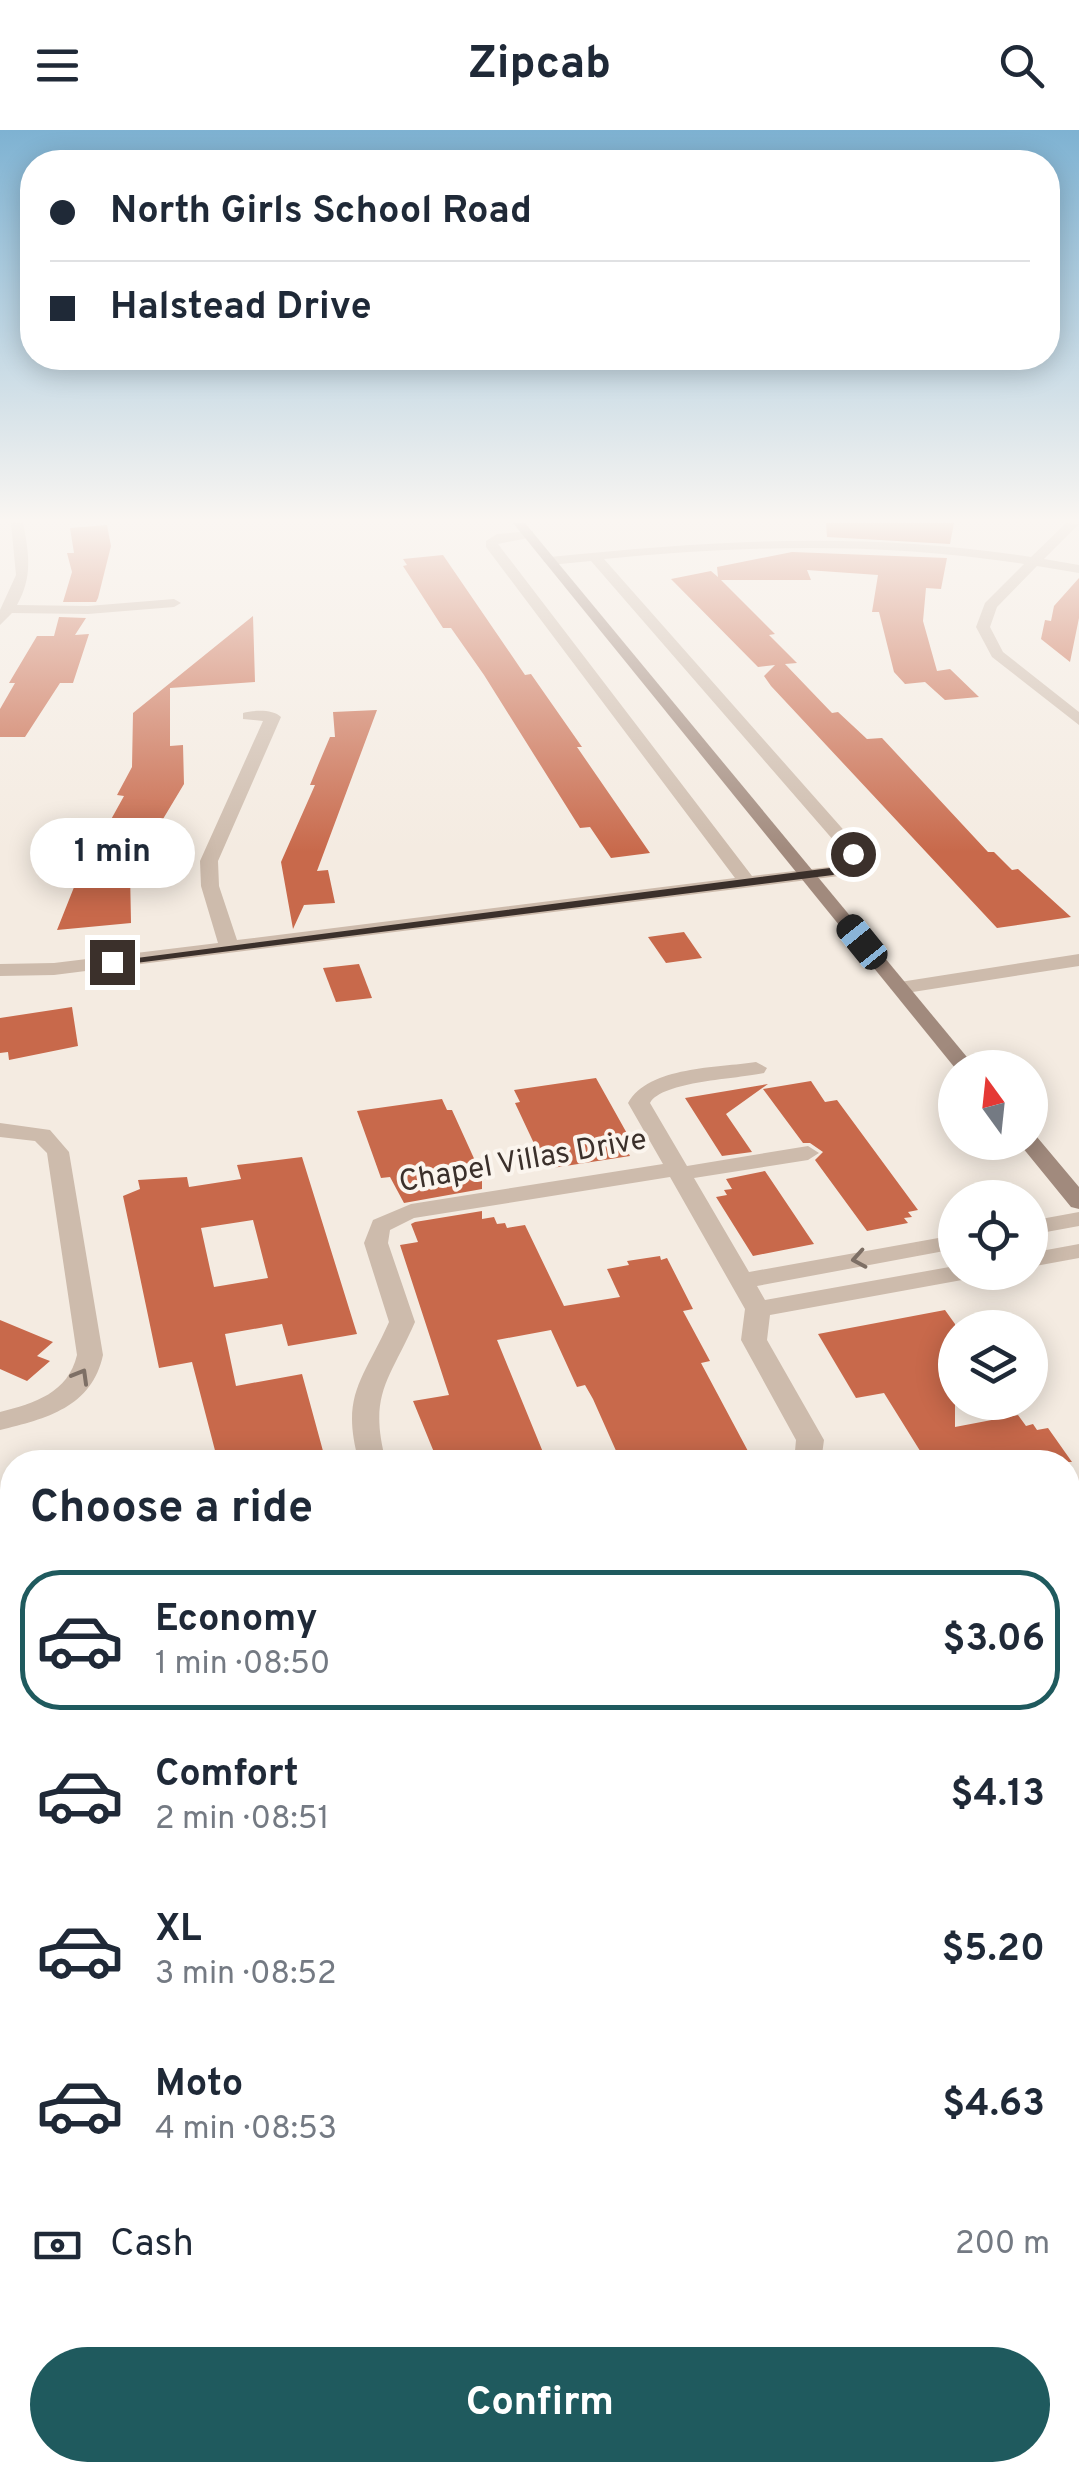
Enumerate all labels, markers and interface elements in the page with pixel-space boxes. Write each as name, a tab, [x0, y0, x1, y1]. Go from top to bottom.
text: Zipcab	[468, 37, 611, 94]
icon: menu	[30, 38, 85, 93]
icon: search	[994, 38, 1049, 93]
text: North Girls School Road	[110, 188, 532, 237]
text: Halstead Drive	[110, 284, 372, 333]
callout: 1 min	[29, 817, 194, 887]
route start	[831, 832, 876, 877]
text: 1 min	[74, 833, 151, 873]
car	[831, 909, 893, 975]
route end	[90, 940, 135, 985]
north arrow	[938, 1050, 1048, 1160]
map controls	[938, 1050, 1048, 1420]
street label: Chapel Villas Drive	[396, 1122, 650, 1202]
button: locate	[938, 1180, 1048, 1290]
one-way arrow	[851, 1248, 867, 1269]
button: layers	[938, 1310, 1048, 1420]
one-way arrow	[69, 1369, 89, 1387]
text: Choose a ride	[30, 1481, 313, 1538]
icon: car	[35, 1595, 125, 1685]
text: Economy	[155, 1596, 317, 1645]
text: $3.06	[943, 1616, 1045, 1665]
text: 1 min · 08:50	[155, 1645, 330, 1685]
icon: car	[35, 1750, 125, 1840]
text: Comfort	[155, 1751, 299, 1800]
text: $4.13	[951, 1771, 1045, 1820]
text: 2 min · 08:51	[155, 1800, 330, 1840]
icon: car	[35, 1905, 125, 1995]
text: XL	[155, 1906, 202, 1955]
text: $5.20	[941, 1926, 1045, 1975]
text: 3 min · 08:52	[155, 1955, 337, 1995]
icon: car	[35, 2060, 125, 2150]
text: Moto	[155, 2061, 243, 2110]
text: $4.63	[942, 2081, 1045, 2130]
text: 4 min · 08:53	[155, 2110, 337, 2150]
icon: cash	[30, 2218, 85, 2273]
text: Cash	[110, 2221, 194, 2270]
text: 200 m	[955, 2225, 1050, 2265]
button: Confirm	[30, 2347, 1050, 2462]

